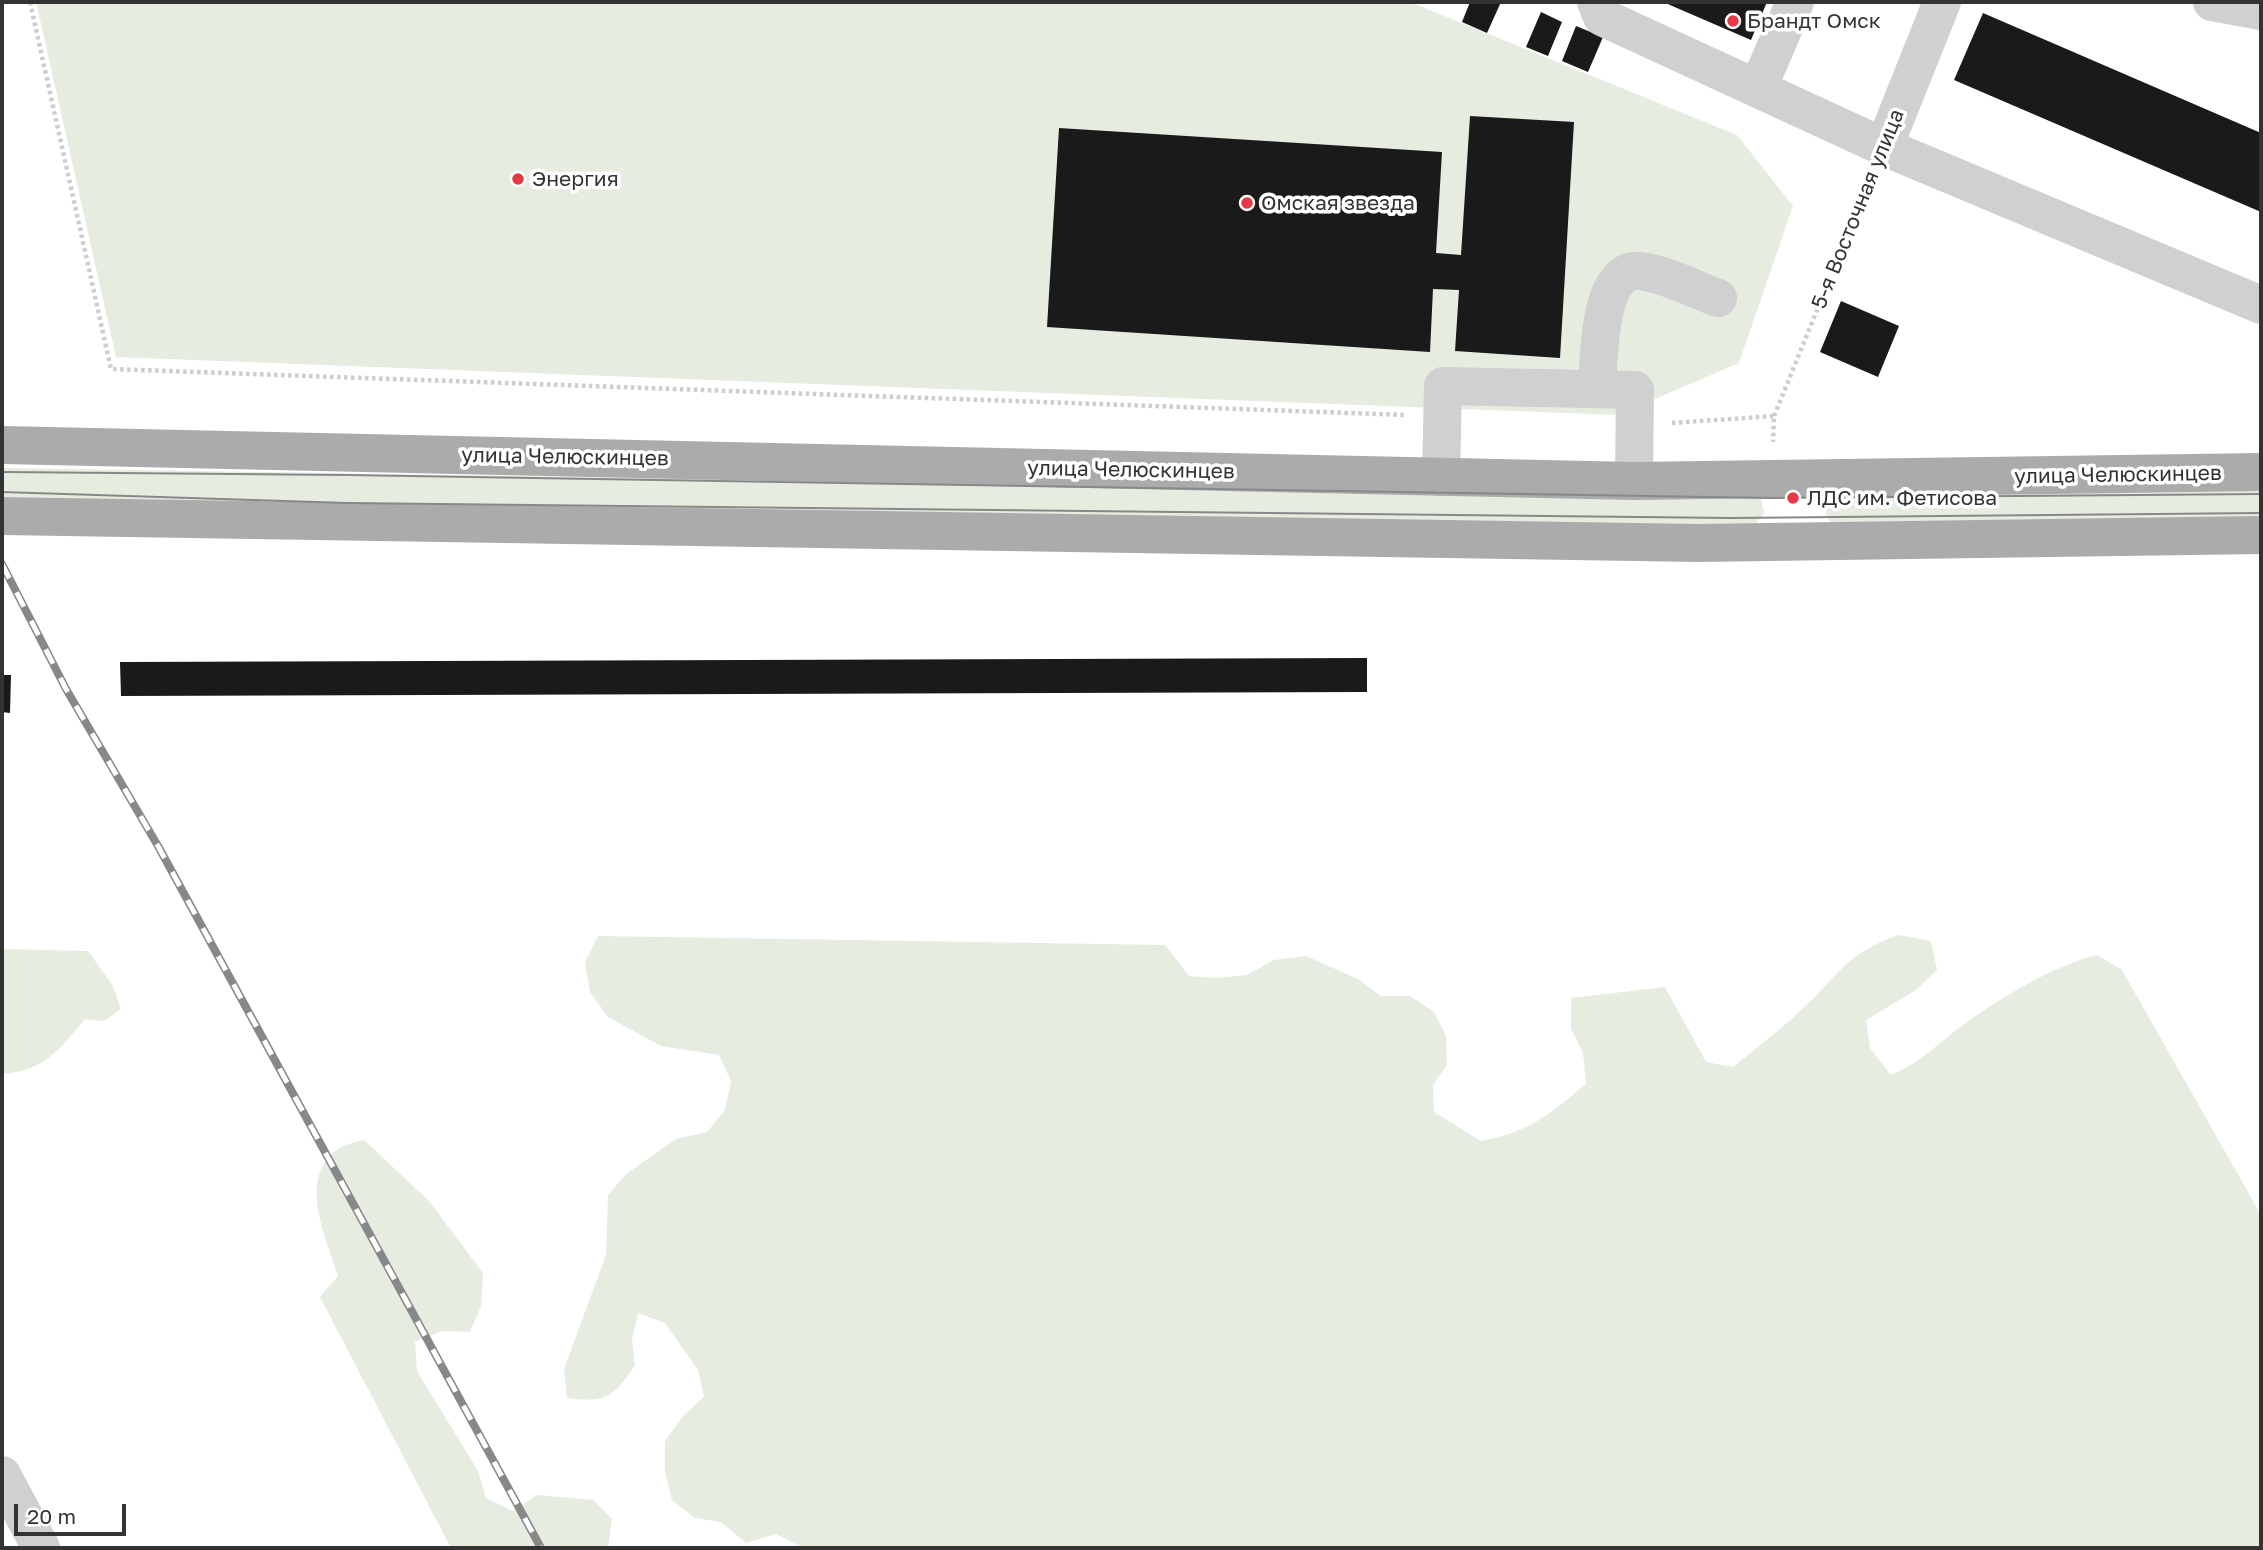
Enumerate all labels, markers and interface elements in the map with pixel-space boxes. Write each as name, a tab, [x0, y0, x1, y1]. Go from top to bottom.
place label: Брандт Омск	[1747, 8, 1881, 34]
marker: Брандт Омск	[1725, 13, 1741, 29]
street label: 5-я Восточная улица	[1806, 105, 1910, 313]
place label: Энергия	[532, 166, 619, 192]
marker: Энергия	[510, 171, 526, 187]
place label: Омская звезда	[1261, 190, 1415, 216]
marker: Омская звезда	[1239, 195, 1255, 211]
street label: улица Челюскинцев	[461, 443, 669, 471]
street label: улица Челюскинцев	[1027, 456, 1235, 484]
street label: улица Челюскинцев	[2014, 461, 2222, 489]
place label: ЛДС им. Фетисова	[1807, 485, 1997, 511]
marker: ЛДС им. Фетисова	[1785, 490, 1801, 506]
scale bar	[18, 1490, 130, 1534]
text: 20 m	[27, 1503, 76, 1529]

